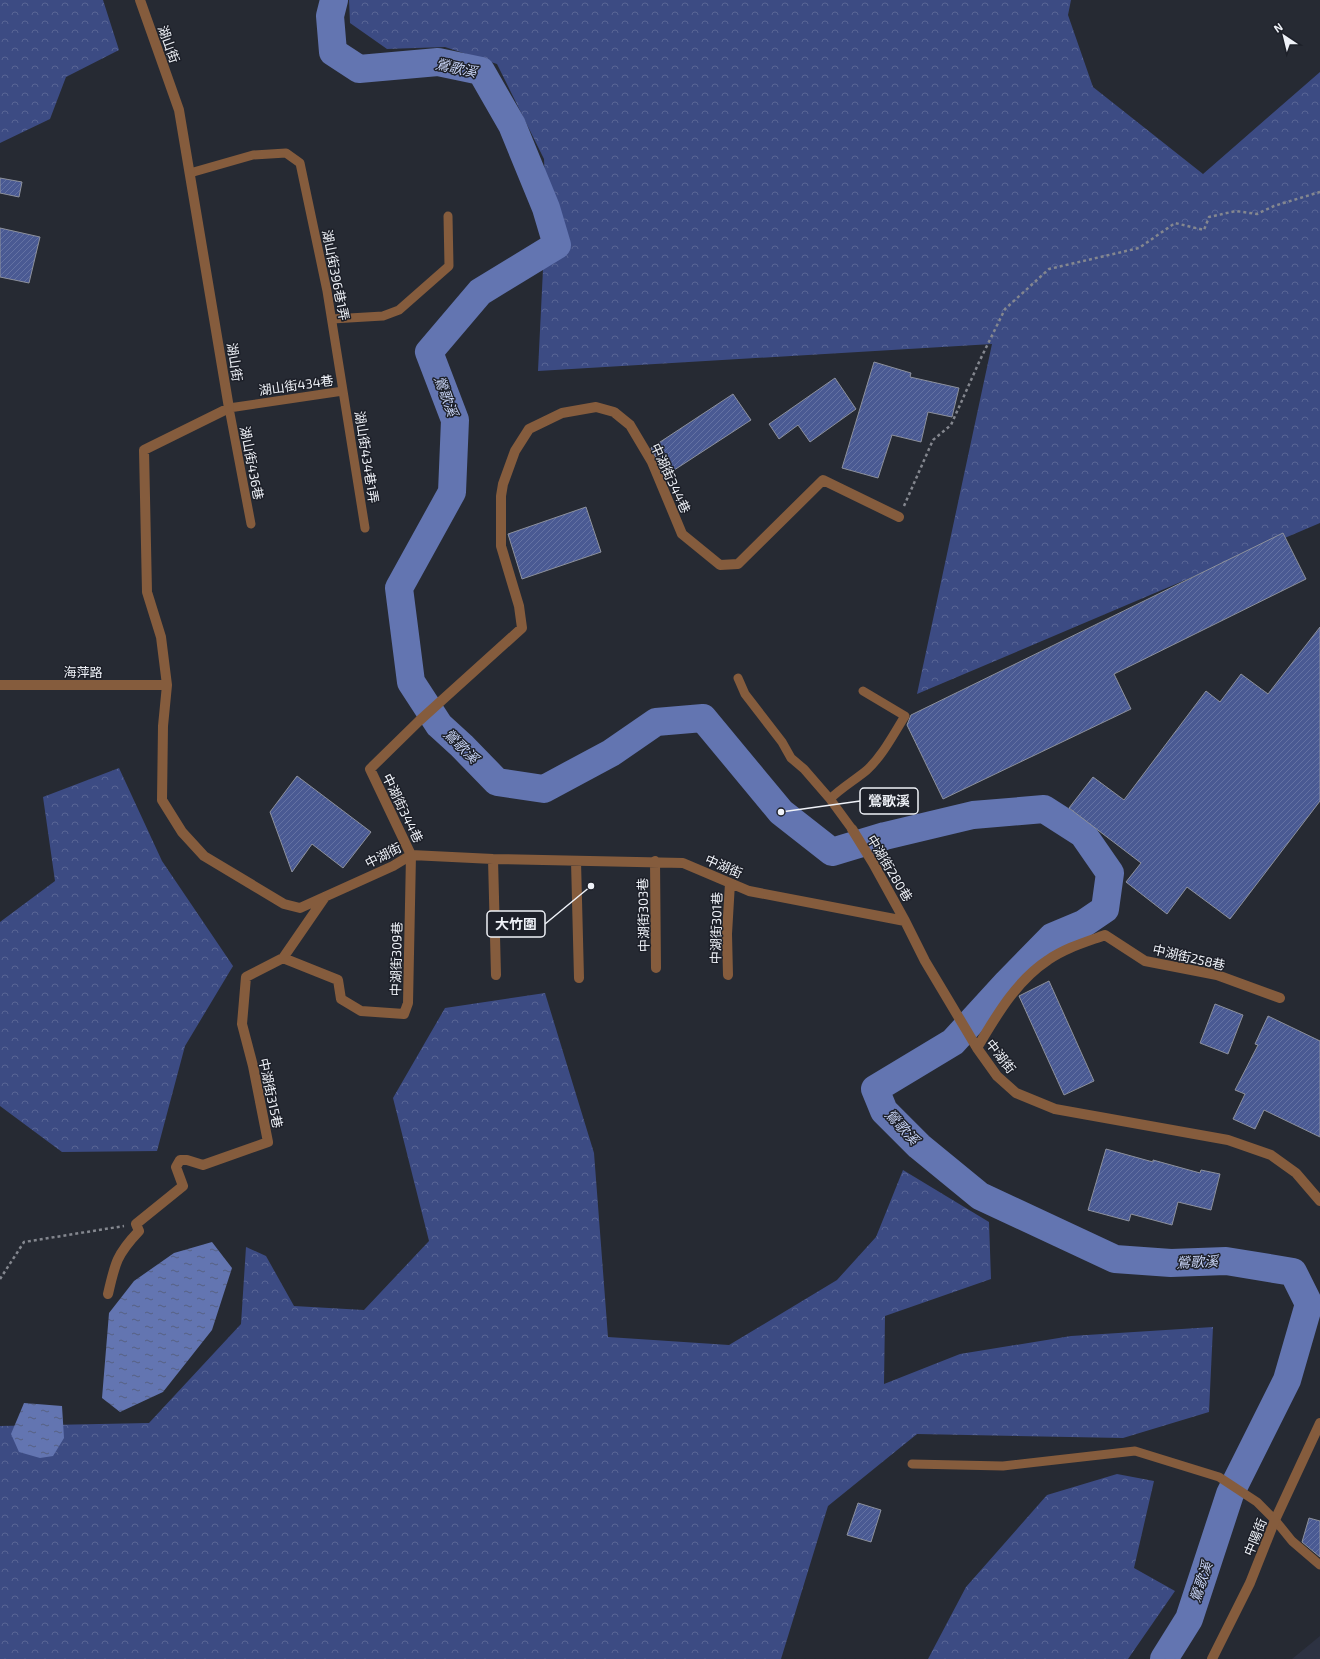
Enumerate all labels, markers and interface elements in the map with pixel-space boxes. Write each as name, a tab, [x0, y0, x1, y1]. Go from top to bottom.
north arrow	[1264, 16, 1304, 56]
text: N	[1271, 20, 1285, 35]
street label: 湖山街	[155, 23, 183, 65]
water label: 鶯歌溪	[434, 55, 480, 81]
street label: 湖山街396巷1弄	[319, 228, 353, 322]
street label: 湖山街	[224, 341, 246, 383]
street label: 湖山街434巷	[258, 372, 334, 398]
water label: 鶯歌溪	[431, 373, 462, 420]
street label: 湖山街434巷1弄	[352, 410, 382, 504]
street label: 湖山街436巷	[237, 425, 267, 501]
street label: 中湖街344巷	[648, 441, 694, 515]
street label: 海萍路	[63, 664, 103, 680]
water label: 鶯歌溪	[440, 725, 484, 768]
street label: 中湖街344巷	[379, 771, 427, 845]
callout: 鶯歌溪	[860, 788, 918, 814]
text: 鶯歌溪	[868, 792, 910, 809]
street label: 中湖街280巷	[864, 832, 916, 904]
street label: 中湖街	[362, 839, 404, 871]
street label: 中湖街	[703, 851, 745, 881]
street label: 中湖街303巷	[634, 878, 652, 952]
street label: 中湖街301巷	[707, 892, 725, 964]
callout: 大竹圍	[487, 911, 545, 937]
text: 大竹圍	[495, 915, 537, 932]
street label: 中湖街309巷	[387, 922, 405, 996]
street label: 中湖街258巷	[1151, 941, 1227, 973]
street label: 中湖街	[983, 1036, 1019, 1076]
street label: 中湖街315巷	[256, 1056, 286, 1130]
water label: 鶯歌溪	[882, 1106, 924, 1149]
water label: 鶯歌溪	[1176, 1252, 1220, 1271]
street label: 中陽街	[1240, 1516, 1270, 1558]
water label: 鶯歌溪	[1186, 1557, 1216, 1604]

